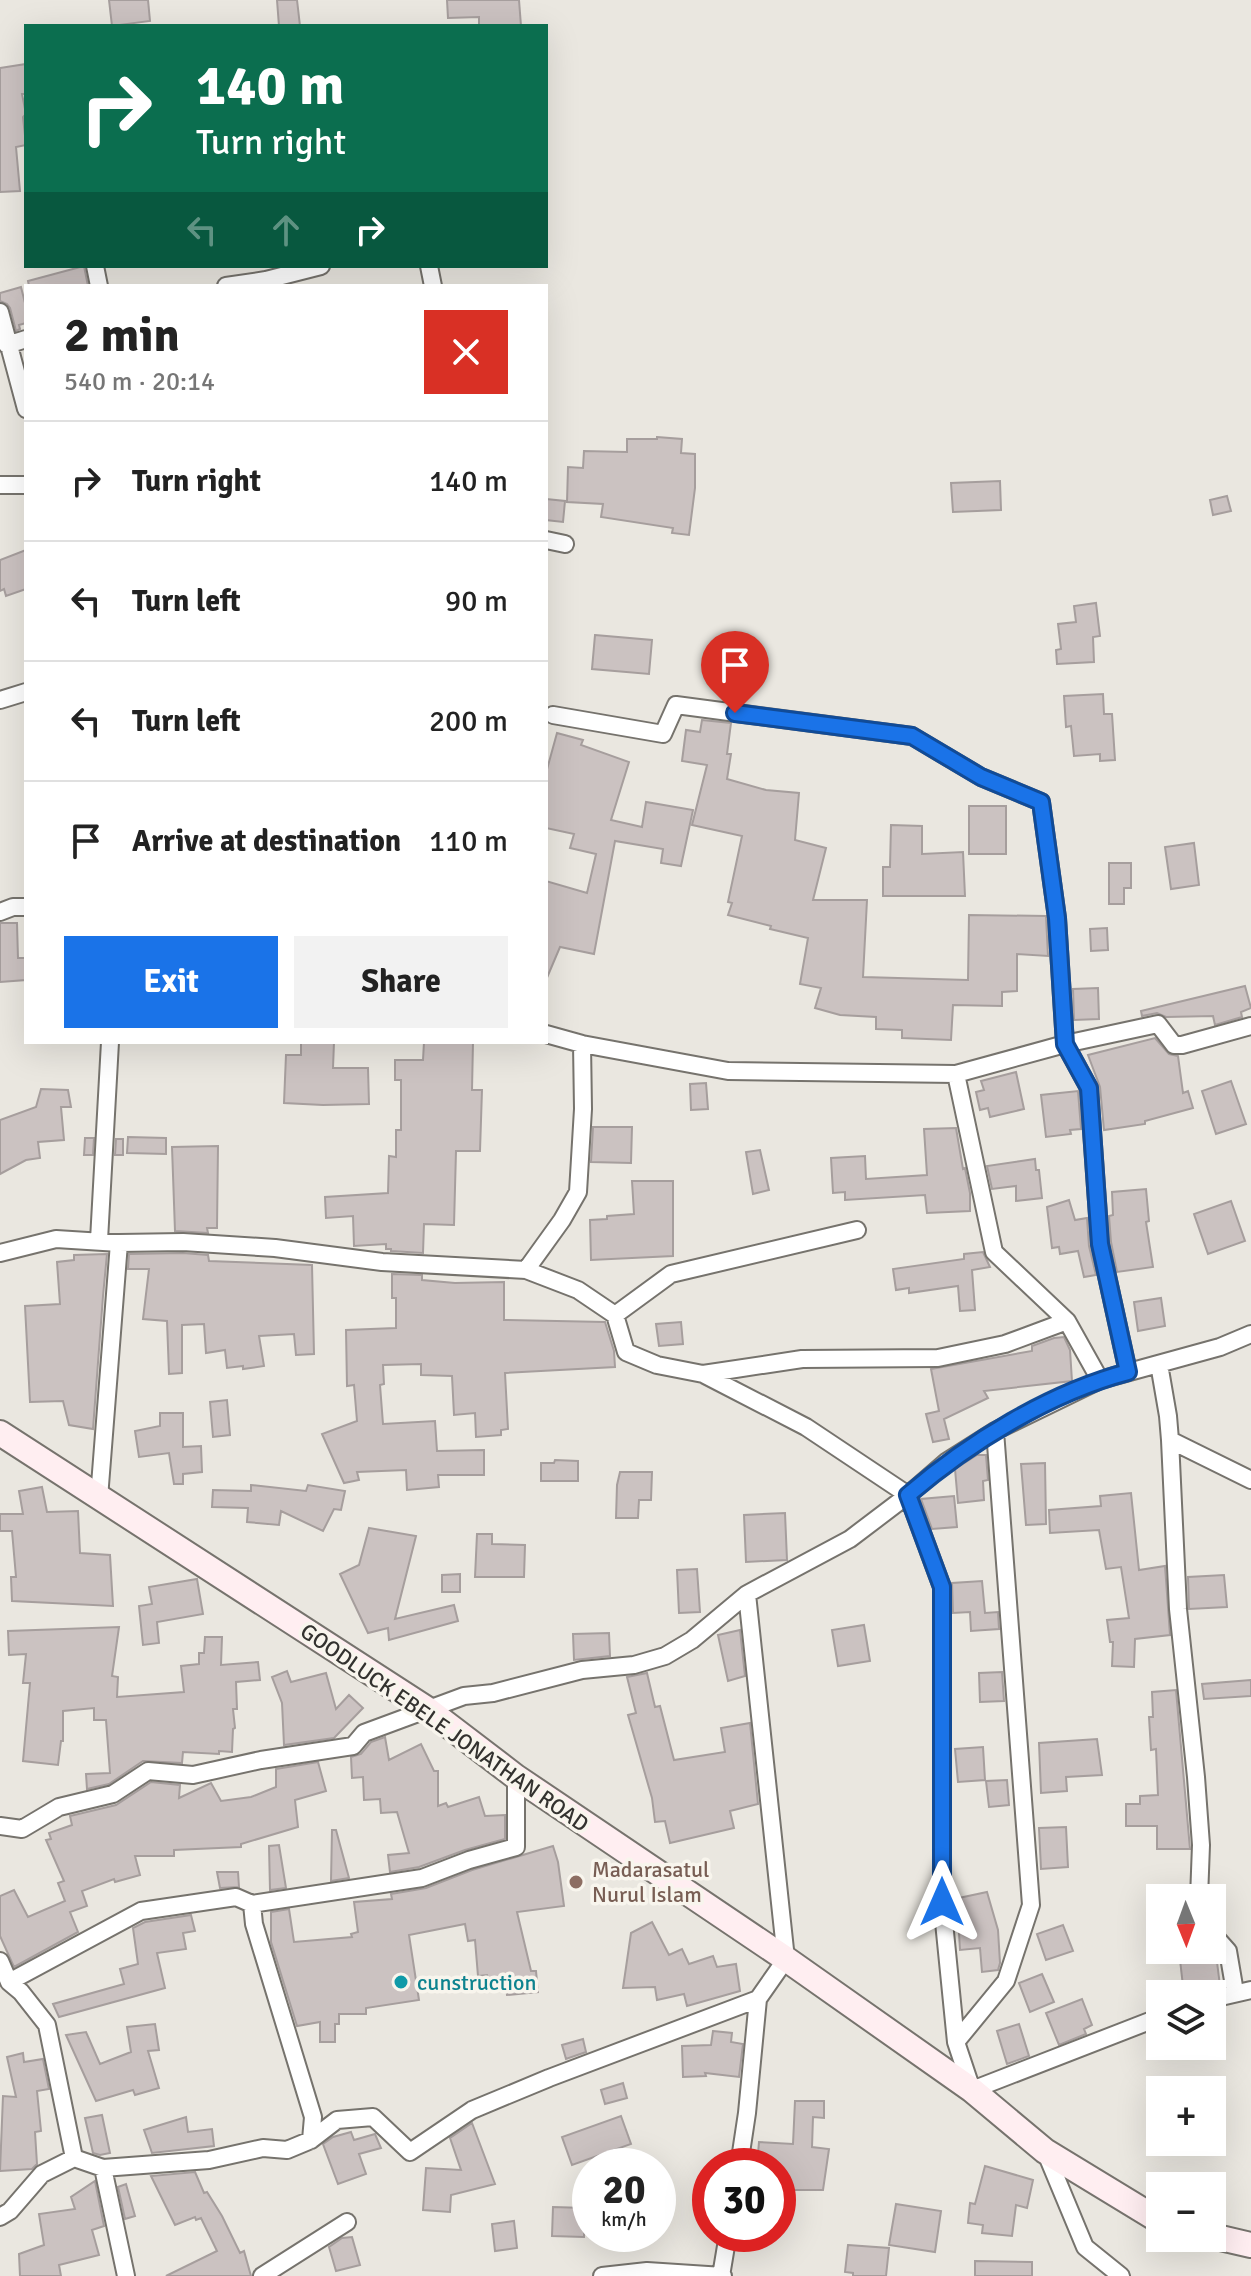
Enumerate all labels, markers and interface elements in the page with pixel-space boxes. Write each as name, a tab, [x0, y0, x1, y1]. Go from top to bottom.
text: 140 m	[196, 51, 344, 120]
icon: right	[64, 56, 168, 160]
text: Turn right	[196, 120, 346, 165]
icon: left	[180, 208, 224, 252]
icon: ahead	[264, 208, 308, 252]
icon: right	[348, 208, 392, 252]
text: 2 min	[64, 306, 180, 365]
button: close	[424, 310, 508, 394]
text: 540 m · 20:14	[64, 366, 215, 398]
icon: right	[64, 459, 108, 503]
text: Turn right	[132, 463, 261, 500]
text: 140 m	[429, 463, 508, 500]
icon: left	[64, 579, 108, 623]
text: Turn left	[132, 583, 241, 620]
text: 90 m	[445, 583, 508, 620]
pin	[701, 631, 769, 713]
icon: arrive	[713, 643, 757, 687]
icon: left	[64, 699, 108, 743]
text: Turn left	[132, 703, 241, 740]
text: 200 m	[429, 703, 508, 740]
icon: arrive	[64, 819, 108, 863]
text: Arrive at destination	[132, 823, 401, 860]
text: 110 m	[429, 823, 508, 860]
button: Exit	[64, 936, 278, 1028]
button: Share	[294, 936, 508, 1028]
street label: GOODLUCK EBELE JONATHAN ROAD	[295, 1617, 594, 1838]
place label: Madarasatul Nurul Islam	[592, 1856, 709, 1908]
position arrow	[900, 1860, 984, 1944]
marker: Madarasatul Nurul Islam	[567, 1873, 585, 1891]
north arrow	[1146, 1884, 1226, 1964]
map controls	[1146, 1884, 1226, 2252]
place label: cunstruction	[417, 1969, 536, 1996]
marker: cunstruction	[392, 1973, 410, 1991]
button: layers	[1146, 1980, 1226, 2060]
button: +	[1146, 2076, 1226, 2156]
speed limit sign: 30	[692, 2148, 796, 2252]
text: 20	[602, 2165, 646, 2215]
button: −	[1146, 2172, 1226, 2252]
text: km/h	[601, 2207, 647, 2232]

